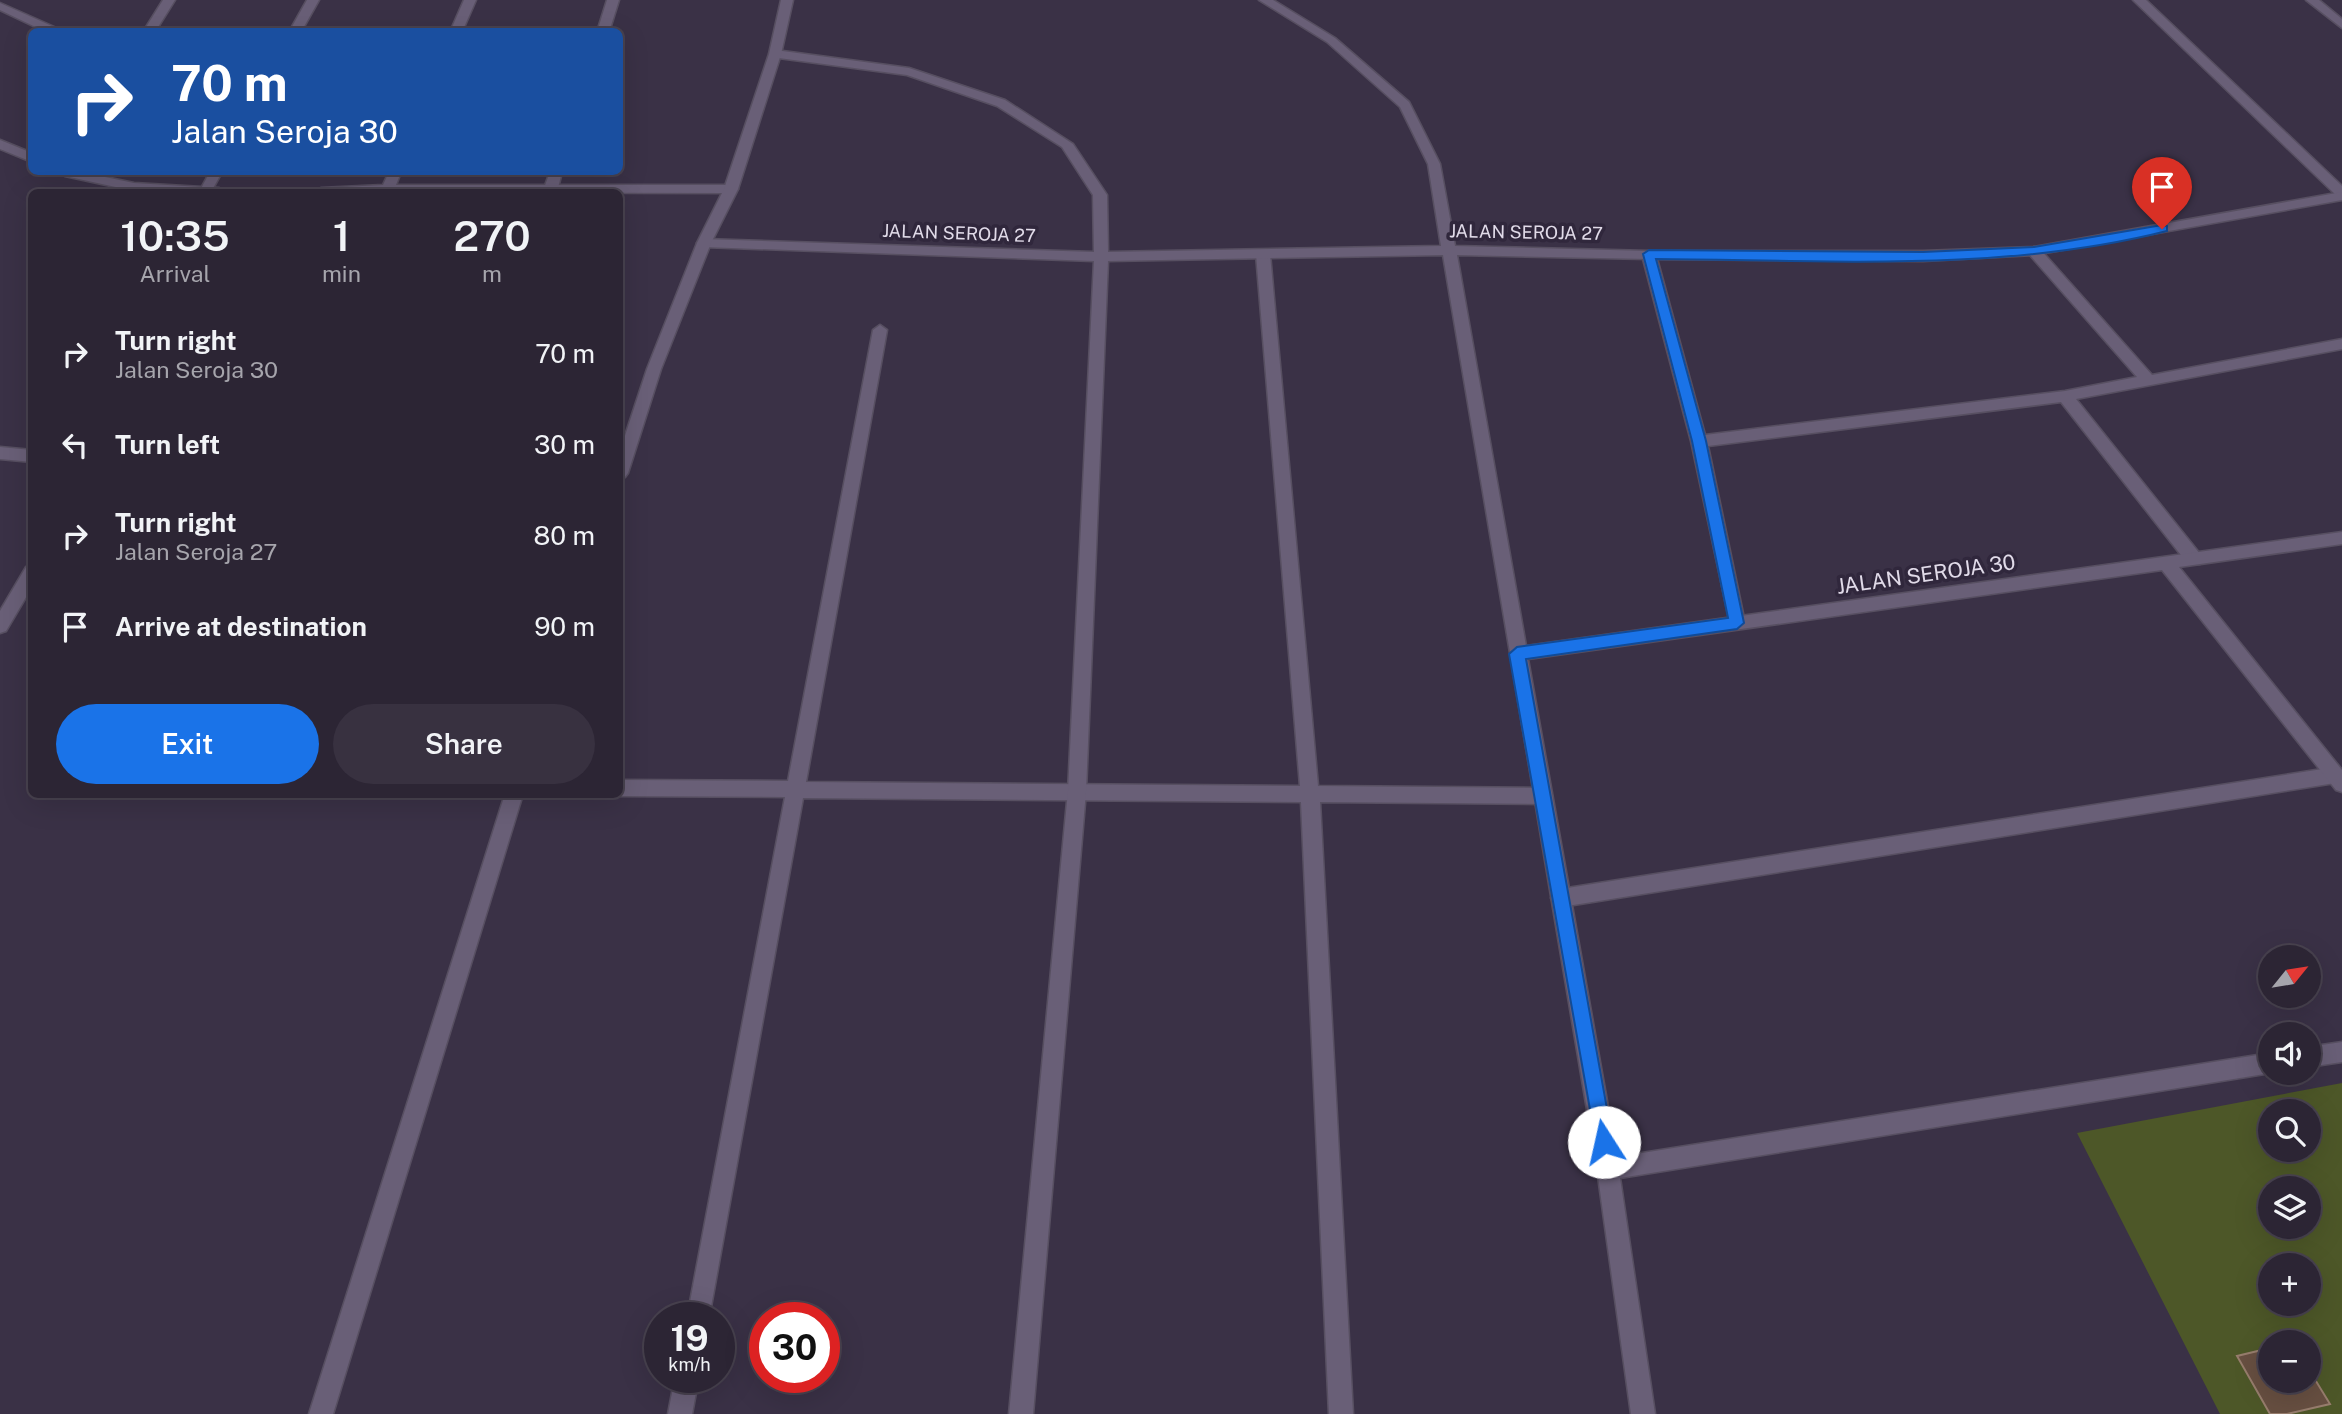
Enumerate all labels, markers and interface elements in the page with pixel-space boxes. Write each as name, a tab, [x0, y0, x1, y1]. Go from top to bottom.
text: 70 m	[171, 54, 288, 112]
icon: right	[56, 56, 147, 147]
text: Jalan Seroja 30	[171, 113, 398, 150]
pin	[2132, 157, 2192, 229]
icon: arrive	[2143, 168, 2181, 206]
text: 10:35	[120, 211, 230, 260]
text: 1	[333, 211, 350, 260]
text: 270	[453, 211, 531, 260]
street label: JALAN SEROJA 27	[882, 220, 1036, 246]
street label: JALAN SEROJA 27	[1449, 220, 1603, 244]
text: Arrival	[139, 260, 210, 287]
text: min	[322, 260, 361, 287]
text: m	[482, 260, 502, 287]
text: Turn right	[115, 325, 237, 356]
icon: right	[56, 335, 94, 373]
text: 70 m	[535, 338, 595, 369]
text: Jalan Seroja 30	[115, 356, 278, 383]
icon: left	[56, 426, 94, 464]
text: Turn left	[115, 429, 220, 460]
text: 30 m	[534, 429, 595, 460]
text: Turn right	[115, 507, 237, 538]
icon: right	[56, 517, 94, 555]
text: 80 m	[534, 520, 595, 551]
text: Jalan Seroja 27	[115, 538, 277, 565]
street label: JALAN SEROJA 30	[1835, 549, 2017, 599]
icon: arrive	[56, 608, 94, 646]
text: Arrive at destination	[115, 611, 367, 642]
text: 90 m	[534, 611, 595, 642]
button: Exit	[56, 704, 319, 784]
button: Share	[333, 704, 595, 784]
north arrow	[2258, 945, 2320, 1008]
map controls	[2258, 945, 2321, 1393]
button: sound	[2258, 1022, 2321, 1085]
button: search	[2258, 1099, 2321, 1162]
position arrow	[1567, 1105, 1641, 1179]
button: layers	[2258, 1176, 2321, 1239]
button: +	[2258, 1253, 2321, 1316]
speed limit sign: 30	[749, 1302, 840, 1393]
text: 19	[670, 1318, 709, 1359]
button: −	[2258, 1330, 2321, 1393]
text: km/h	[668, 1354, 711, 1375]

